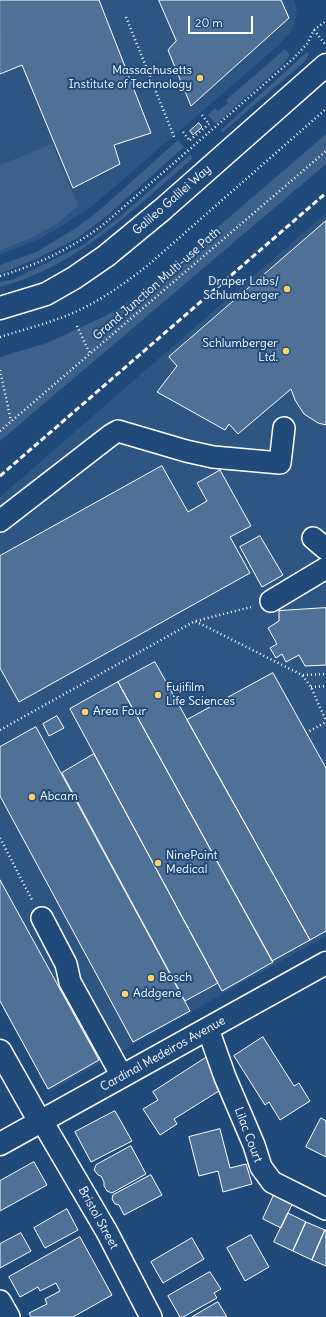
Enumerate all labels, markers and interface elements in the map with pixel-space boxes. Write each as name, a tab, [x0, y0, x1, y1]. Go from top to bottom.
scale bar	[190, 8, 255, 34]
text: 20 m	[195, 15, 223, 30]
place label: Massachusetts Institute of Technology	[68, 64, 192, 92]
marker: Massachusetts Institute of Technology	[195, 73, 205, 83]
street label: Galileo Galilei Way	[130, 162, 214, 238]
street label: Grand Junction Multi-use Path	[90, 225, 224, 343]
place label: Draper Labs/ Schlumberger	[203, 275, 279, 303]
marker: Draper Labs/ Schlumberger	[282, 284, 292, 294]
place label: Schlumberger Ltd.	[202, 337, 278, 365]
marker: Schlumberger Ltd.	[281, 346, 291, 356]
place label: Fujifilm Life Sciences	[166, 681, 235, 709]
marker: Fujifilm Life Sciences	[153, 690, 163, 700]
place label: Area Four	[93, 705, 146, 719]
marker: Area Four	[80, 707, 90, 717]
place label: Abcam	[40, 790, 78, 804]
marker: Abcam	[27, 792, 37, 802]
place label: NinePoint Medical	[166, 849, 218, 877]
marker: NinePoint Medical	[153, 858, 163, 868]
place label: Bosch	[159, 971, 192, 985]
marker: Bosch	[146, 973, 156, 983]
place label: Addgene	[133, 987, 181, 1001]
marker: Addgene	[120, 989, 130, 999]
street label: Cardinal Medeiros Avenue	[98, 1014, 228, 1094]
street label: Lilac Court	[231, 1105, 265, 1165]
street label: Bristol Street	[75, 1184, 121, 1252]

